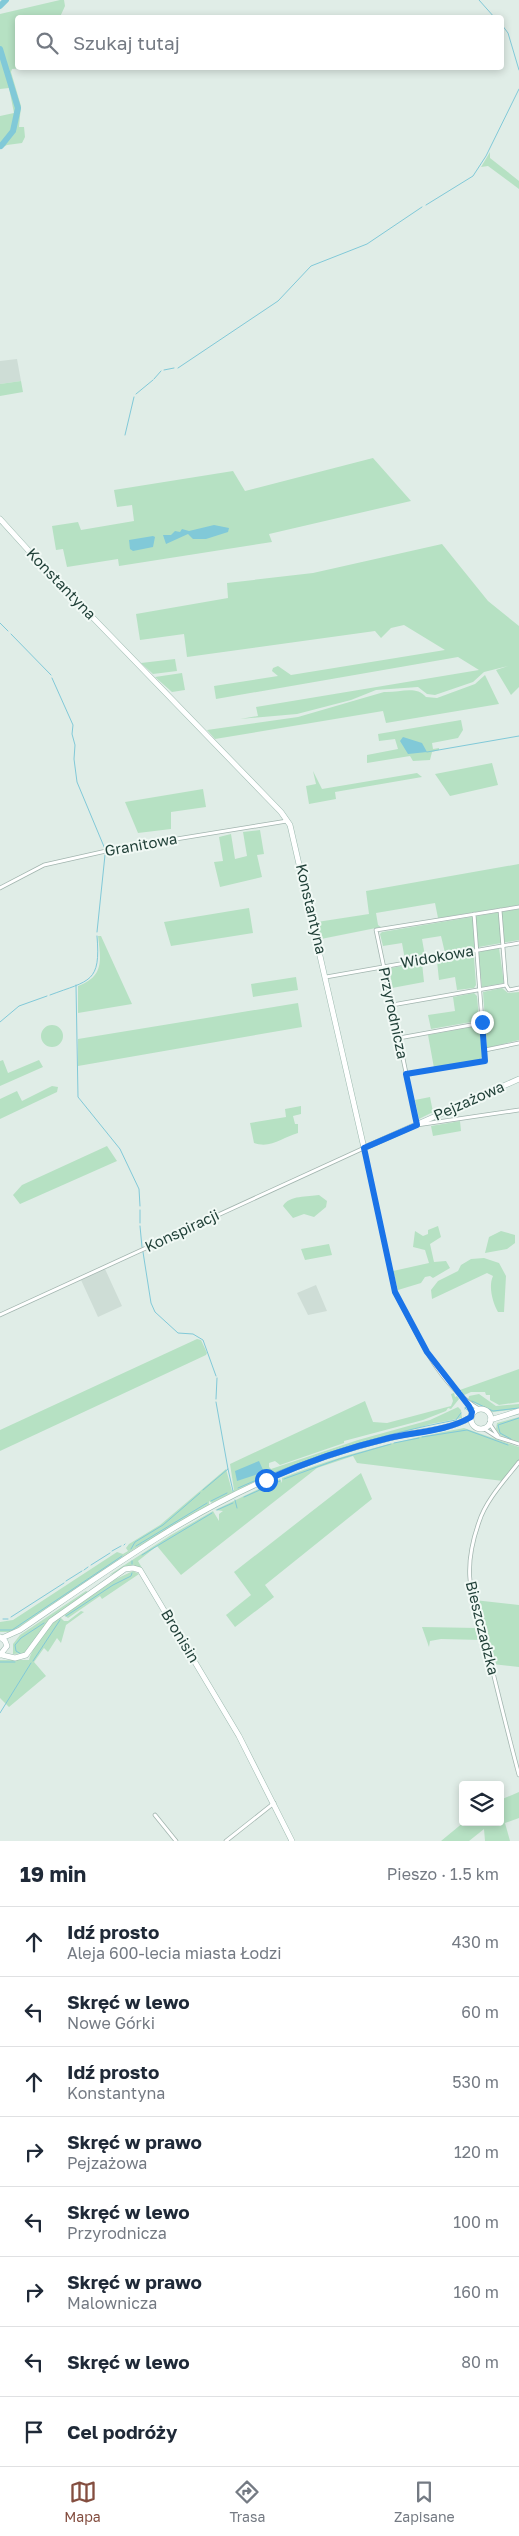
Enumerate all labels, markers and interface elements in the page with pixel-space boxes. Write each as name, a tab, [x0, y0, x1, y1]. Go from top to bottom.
search box	[15, 15, 504, 70]
icon: search	[33, 29, 61, 57]
text: Szukaj tutaj	[73, 31, 180, 54]
street label: Konstantyna	[23, 544, 100, 623]
street label: Granitowa	[103, 829, 178, 859]
street label: Konstantyna	[293, 862, 331, 956]
street label: Widokowa	[399, 941, 475, 971]
street label: Przyrodnicza	[375, 965, 413, 1060]
route end	[471, 1011, 494, 1034]
street label: Pejzażowa	[431, 1077, 507, 1124]
street label: Konspiracji	[142, 1205, 222, 1255]
route start	[255, 1469, 278, 1492]
street label: Bieszczadzka	[463, 1579, 503, 1677]
street label: Bronisin	[158, 1605, 204, 1665]
map controls	[459, 1781, 504, 1826]
button: layers	[459, 1781, 504, 1826]
text: 19 min	[20, 1861, 86, 1887]
text: Pieszo · 1.5 km	[387, 1864, 499, 1884]
text: Idź prosto	[67, 1920, 159, 1943]
icon: ahead	[20, 1928, 48, 1956]
text: 430 m	[452, 1932, 499, 1952]
text: Aleja 600-lecia miasta Łodzi	[67, 1943, 281, 1963]
text: Skręć w lewo	[67, 1990, 190, 2013]
icon: left	[20, 1998, 48, 2026]
text: 60 m	[461, 2002, 499, 2022]
text: Nowe Górki	[67, 2013, 155, 2033]
text: Idź prosto	[67, 2060, 159, 2083]
icon: ahead	[20, 2068, 48, 2096]
text: 530 m	[452, 2072, 499, 2092]
text: Konstantyna	[67, 2083, 165, 2103]
text: Skręć w prawo	[67, 2130, 202, 2153]
icon: right	[20, 2138, 48, 2166]
text: 120 m	[454, 2142, 499, 2162]
text: Pejzażowa	[67, 2153, 147, 2173]
text: Skręć w lewo	[67, 2200, 190, 2223]
icon: left	[20, 2208, 48, 2236]
text: 100 m	[453, 2212, 499, 2232]
text: Przyrodnicza	[67, 2223, 167, 2243]
text: Skręć w prawo	[67, 2270, 202, 2293]
icon: right	[20, 2278, 48, 2306]
text: 160 m	[453, 2282, 499, 2302]
text: Malownicza	[67, 2293, 157, 2313]
icon: left	[20, 2348, 48, 2376]
text: Skręć w lewo	[67, 2350, 190, 2373]
text: 80 m	[461, 2352, 499, 2372]
icon: arrive	[20, 2418, 48, 2446]
text: Cel podróży	[67, 2420, 177, 2443]
tab: Mapa	[64, 2478, 101, 2525]
tab: Trasa	[229, 2478, 265, 2525]
tab: Zapisane	[394, 2478, 455, 2525]

